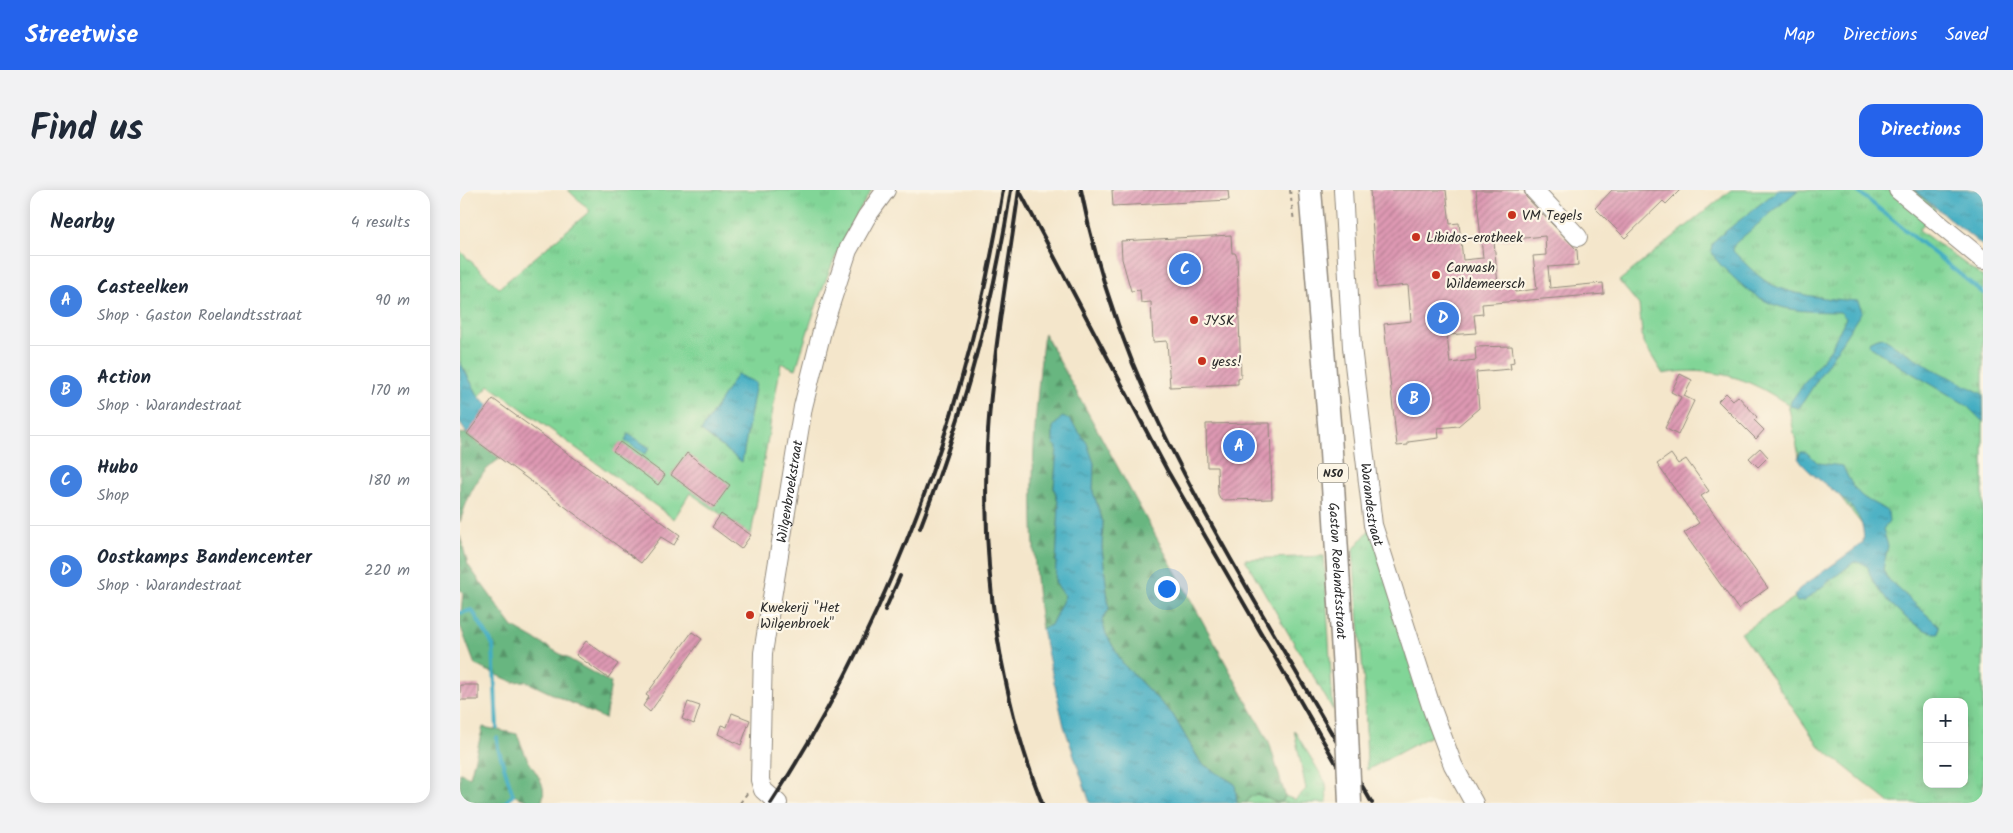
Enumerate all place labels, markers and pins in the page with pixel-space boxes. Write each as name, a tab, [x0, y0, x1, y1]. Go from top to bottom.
place label: VM Tegels	[1522, 205, 1582, 227]
marker: VM Tegels	[1506, 209, 1518, 221]
place label: Libidos-erotheek	[1426, 227, 1523, 249]
marker: Libidos-erotheek	[1410, 231, 1422, 243]
pin: C	[1169, 250, 1201, 288]
place label: Carwash Wildemeersch	[1446, 257, 1525, 295]
marker: Carwash Wildemeersch	[1430, 269, 1442, 281]
pin: D	[1427, 299, 1459, 337]
place label: JYSK	[1204, 310, 1235, 332]
marker: JYSK	[1188, 314, 1200, 326]
place label: yess!	[1211, 351, 1242, 373]
marker: yess!	[1196, 355, 1208, 367]
pin: B	[1398, 380, 1430, 418]
pin: A	[1223, 427, 1255, 465]
place label: Kwekerij "Het Wilgenbroek"	[760, 597, 840, 635]
marker: Kwekerij "Het Wilgenbroek"	[744, 609, 756, 621]

